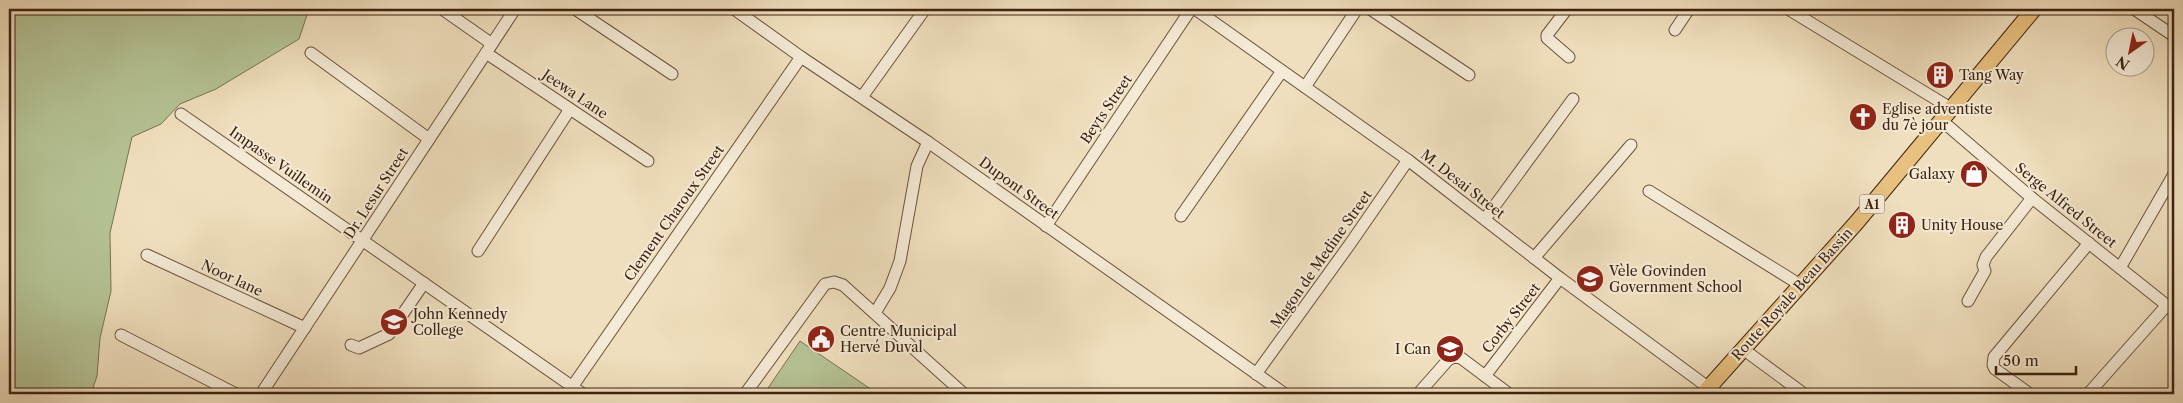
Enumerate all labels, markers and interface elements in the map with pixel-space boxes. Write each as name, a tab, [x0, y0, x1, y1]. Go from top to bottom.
north arrow	[2106, 28, 2156, 78]
text: N	[2113, 52, 2133, 74]
building icon: Tang Way	[1925, 60, 1955, 90]
street label: Jeewa Lane	[537, 64, 611, 123]
place label: Tang Way	[1959, 66, 2024, 84]
street label: Beyts Street	[1076, 71, 1136, 147]
place label: Eglise adventiste du 7è jour	[1882, 100, 1993, 134]
church icon: Eglise adventiste du 7è jour	[1848, 102, 1878, 132]
street label: Impasse Vuillemin	[226, 123, 336, 207]
street label: Clement Charoux Street	[620, 141, 728, 285]
street label: Dr. Lesur Street	[340, 144, 412, 242]
street label: M. Desai Street	[1417, 146, 1509, 222]
street label: Dupont Street	[976, 153, 1062, 223]
shop icon: Galaxy	[1959, 159, 1989, 189]
street label: Serge Alfred Street	[2012, 159, 2120, 251]
place label: Galaxy	[1909, 165, 1955, 183]
street label: Magon de Medine Street	[1266, 186, 1376, 331]
road number: A1	[1860, 194, 1884, 213]
building icon: Unity House	[1887, 210, 1917, 240]
place label: Unity House	[1921, 216, 2003, 234]
street label: Route Royale Beau Bassin	[1728, 224, 1857, 364]
street label: Noor lane	[198, 256, 266, 300]
place label: Vèle Govinden Government School	[1608, 262, 1742, 296]
school or university icon: Vèle Govinden Government School	[1575, 264, 1605, 294]
street label: Corby Street	[1478, 279, 1544, 357]
place label: John Kennedy College	[411, 305, 508, 339]
school or university icon: John Kennedy College	[379, 307, 409, 337]
place label: Centre Municipal Hervé Duval	[840, 322, 957, 356]
public building icon: Centre Municipal Hervé Duval	[806, 324, 836, 354]
school or university icon: I Can	[1435, 334, 1465, 364]
place label: I Can	[1395, 340, 1431, 358]
scale bar	[1996, 343, 2076, 375]
text: 50 m	[2003, 351, 2039, 370]

